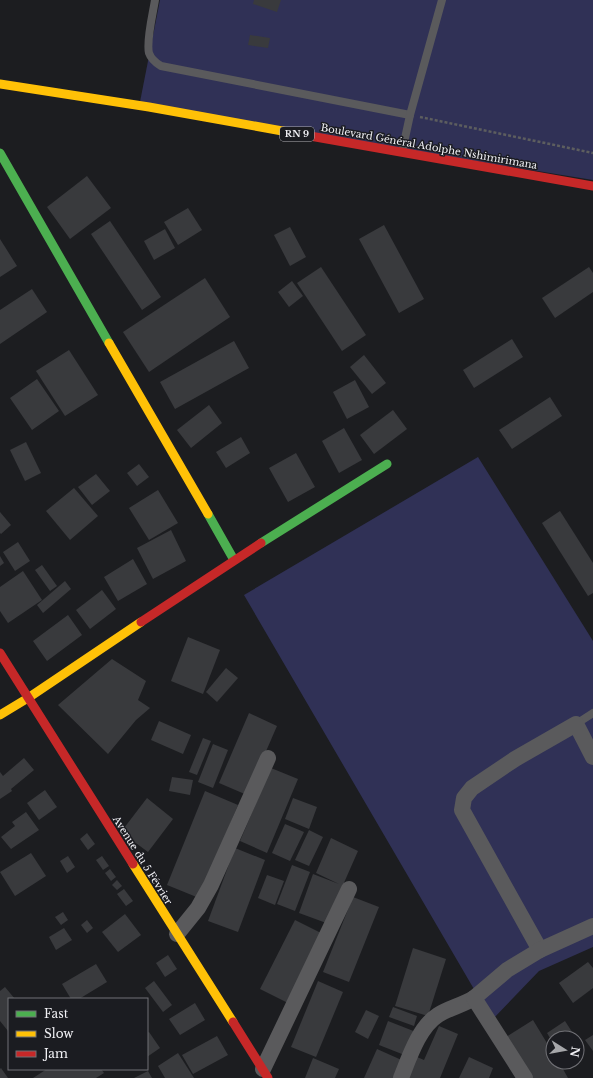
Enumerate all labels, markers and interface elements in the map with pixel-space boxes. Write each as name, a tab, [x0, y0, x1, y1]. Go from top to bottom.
street label: Boulevard Général Adolphe Nshimirimana	[320, 121, 539, 172]
road number: RN 9	[280, 127, 314, 141]
street label: Avenue du 5 Février	[109, 813, 175, 907]
legend	[8, 998, 148, 1070]
text: Fast	[44, 1006, 69, 1021]
text: Slow	[44, 1026, 74, 1041]
north arrow	[545, 1030, 585, 1070]
text: N	[567, 1045, 583, 1059]
text: Jam	[42, 1046, 68, 1061]

